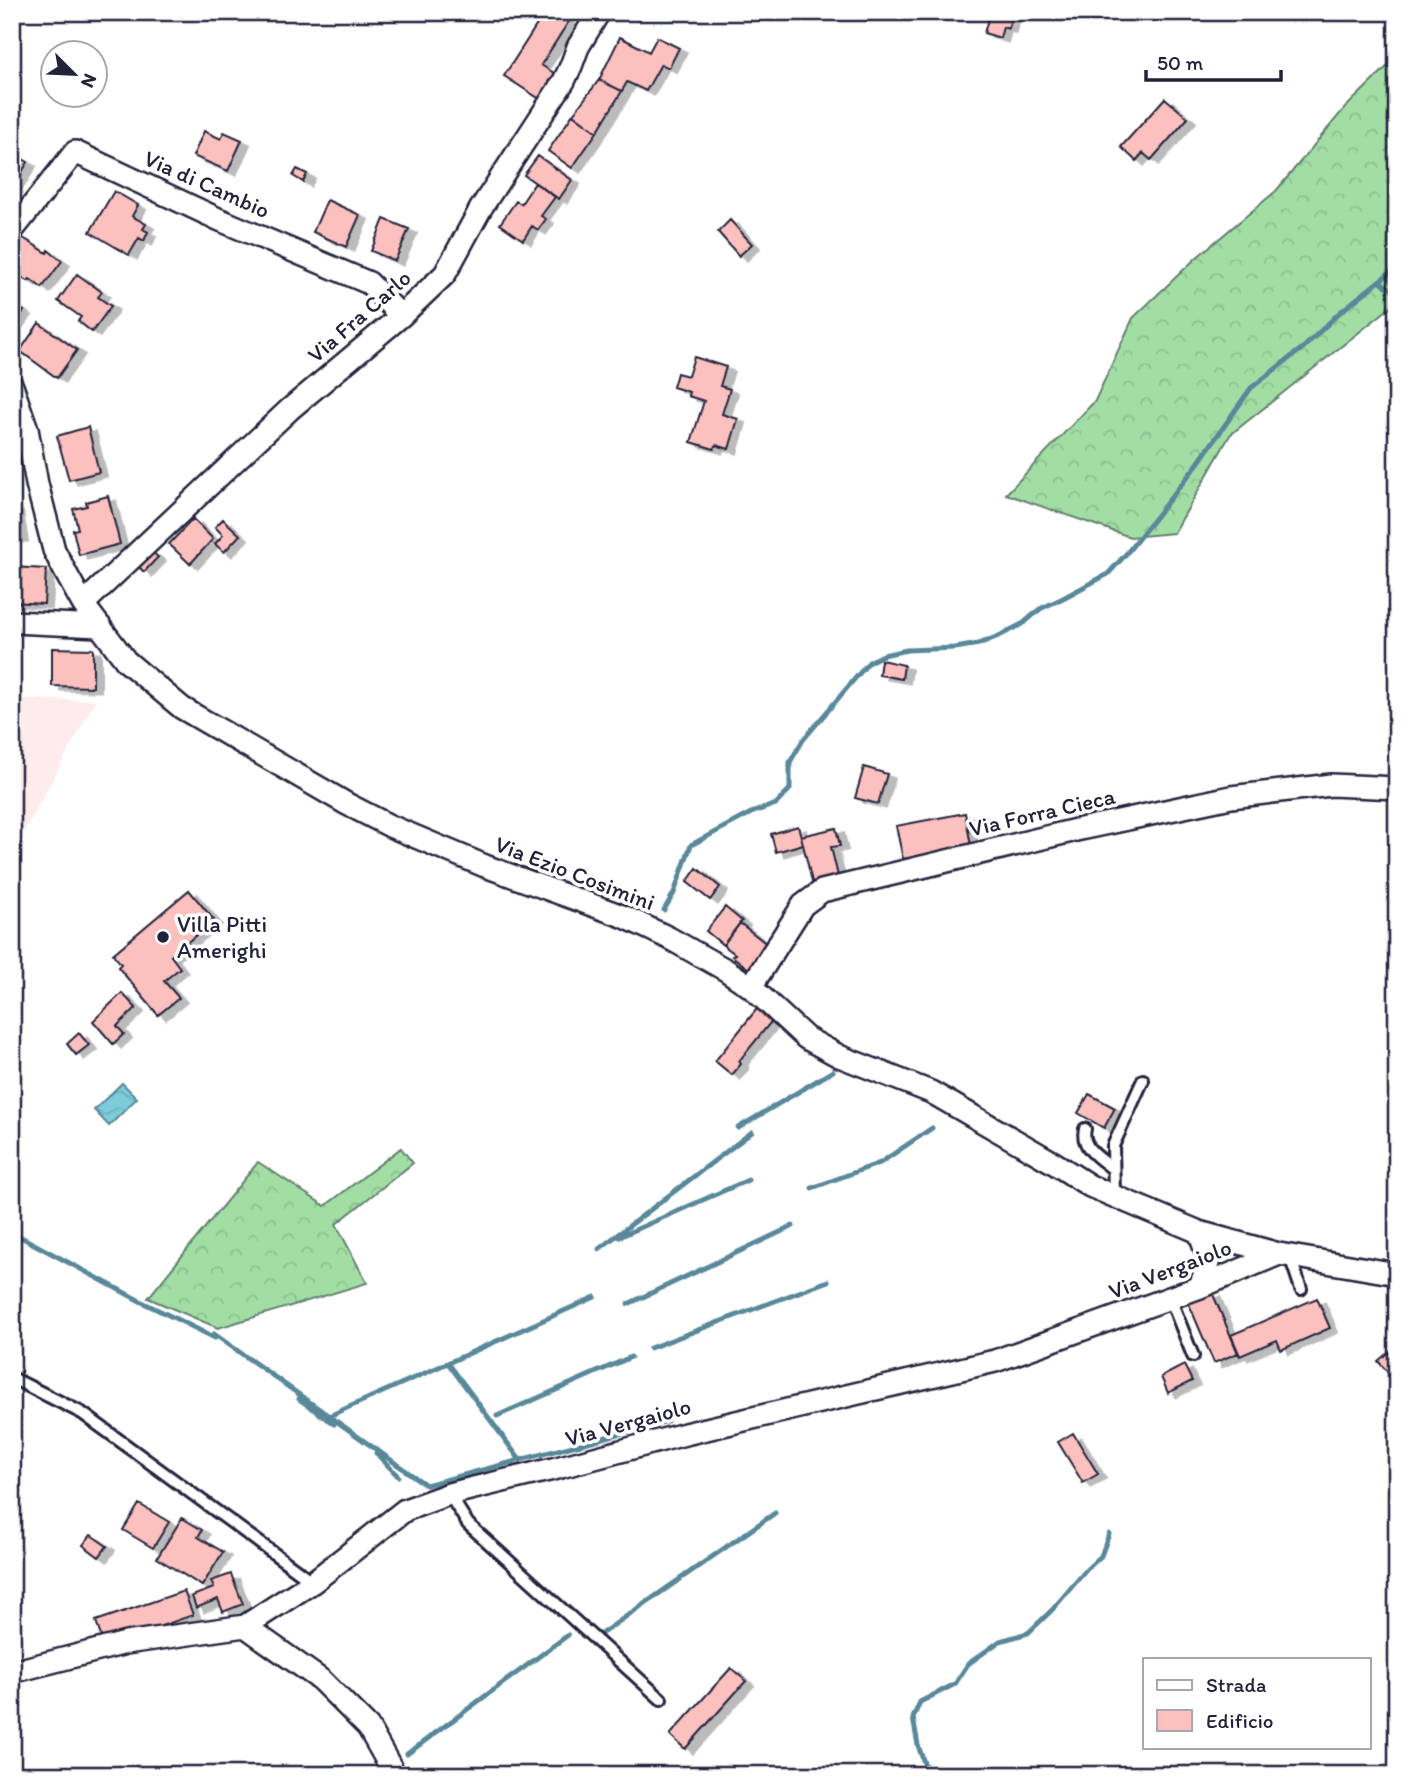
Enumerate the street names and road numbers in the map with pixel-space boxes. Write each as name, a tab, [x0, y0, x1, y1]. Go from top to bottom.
street label: Via di Cambio	[140, 144, 274, 224]
street label: Via Fra Carlo	[302, 264, 416, 368]
street label: Via Forra Cieca	[966, 782, 1118, 842]
street label: Via Ezio Cosimini	[491, 830, 659, 916]
street label: Via Vergaiolo	[1105, 1233, 1235, 1305]
street label: Via Vergaiolo	[562, 1392, 694, 1452]

